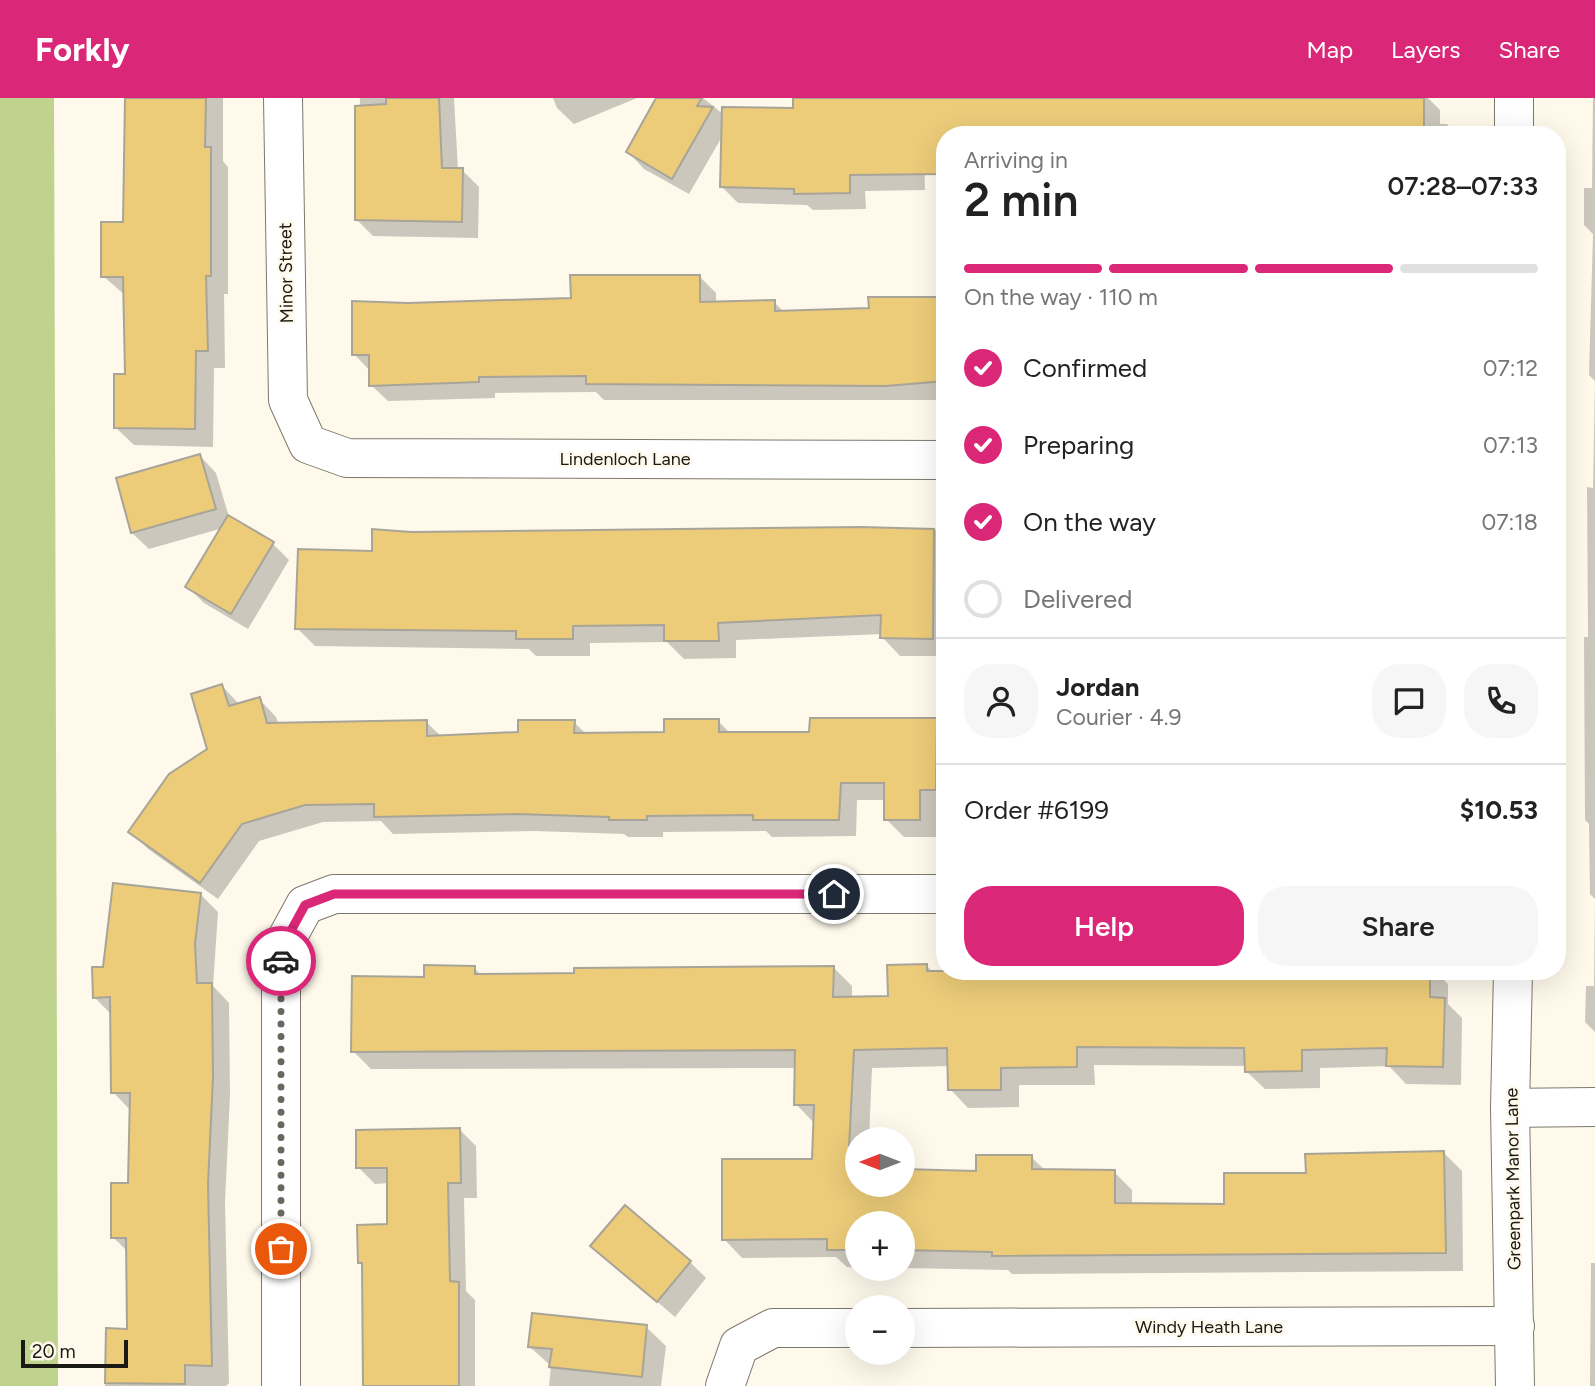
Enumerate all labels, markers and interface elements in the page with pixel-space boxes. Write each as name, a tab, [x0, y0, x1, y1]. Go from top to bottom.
text: Forkly	[35, 30, 130, 69]
text: Map	[1306, 35, 1353, 64]
text: Layers	[1391, 35, 1460, 64]
text: Share	[1498, 35, 1560, 64]
text: Arriving in	[964, 146, 1068, 174]
text: 07:28–07:33	[1388, 170, 1538, 202]
text: 2 min	[964, 172, 1079, 228]
street label: Minor Street	[274, 222, 298, 324]
text: On the way · 110 m	[964, 283, 1158, 311]
icon: check	[964, 349, 1002, 387]
text: Confirmed	[1023, 352, 1147, 384]
text: 07:12	[1483, 354, 1538, 382]
icon: check	[964, 426, 1002, 464]
text: Preparing	[1023, 429, 1134, 461]
text: 07:13	[1483, 431, 1538, 459]
street label: Lindenloch Lane	[559, 448, 691, 470]
icon: check	[964, 503, 1002, 541]
text: On the way	[1023, 506, 1156, 538]
text: 07:18	[1481, 508, 1538, 536]
text: Delivered	[1023, 583, 1132, 615]
button: person	[964, 664, 1038, 738]
button: chat	[1372, 664, 1446, 738]
button: phone	[1464, 664, 1538, 738]
text: Jordan	[1056, 671, 1139, 703]
text: Courier · 4.9	[1056, 703, 1182, 731]
text: Order #6199	[964, 794, 1109, 826]
text: $10.53	[1460, 794, 1538, 826]
pin	[804, 864, 864, 924]
icon: home	[815, 875, 853, 913]
button: Help	[964, 886, 1244, 966]
button: Share	[1258, 886, 1538, 966]
courier	[246, 926, 316, 996]
icon: car	[262, 942, 300, 980]
street label: Greenpark Manor Lane	[1500, 1087, 1526, 1270]
north arrow	[845, 1127, 915, 1197]
map controls	[845, 1127, 915, 1365]
button: +	[845, 1211, 915, 1281]
pin	[251, 1219, 311, 1279]
icon: bag	[262, 1230, 300, 1268]
button: −	[845, 1295, 915, 1365]
street label: Windy Heath Lane	[1135, 1316, 1283, 1338]
scale bar	[21, 1337, 128, 1369]
text: 20 m	[32, 1340, 76, 1363]

